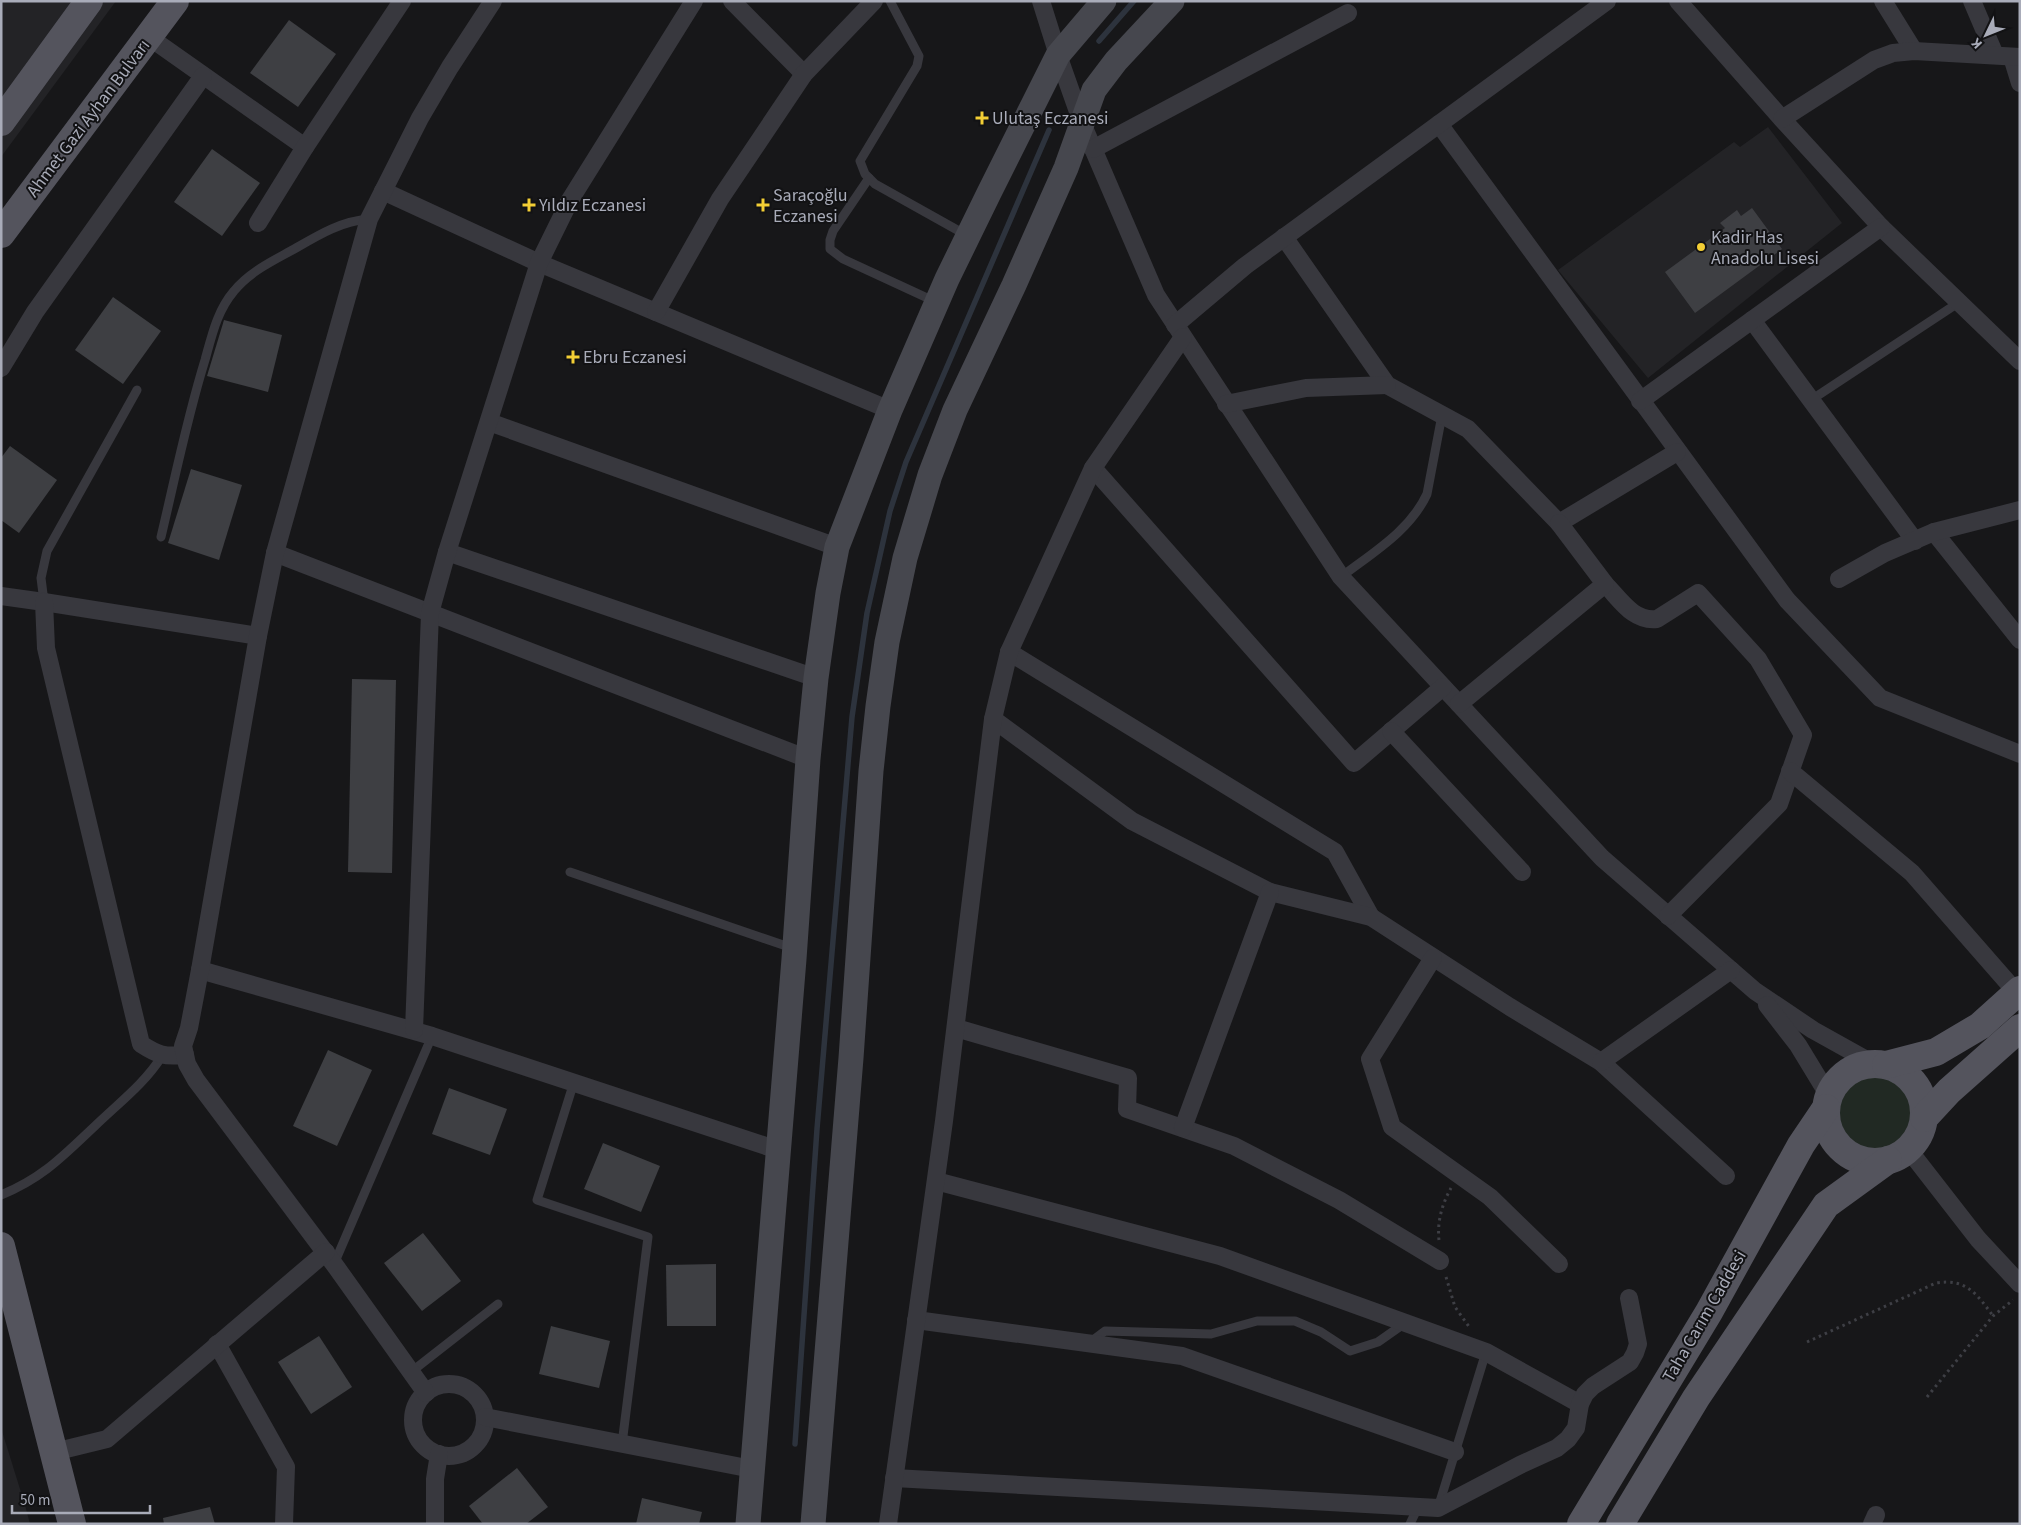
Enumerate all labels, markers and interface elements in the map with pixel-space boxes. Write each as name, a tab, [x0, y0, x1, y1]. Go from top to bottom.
north arrow	[1961, 10, 2011, 60]
text: K	[1967, 33, 1987, 53]
street label: Ahmet Gazi Ayhan Bulvarı	[21, 34, 156, 202]
place label: Ulutaş Eczanesi	[992, 106, 1108, 131]
marker: Ulutaş Eczanesi	[976, 112, 988, 124]
place label: Saraçoğlu Eczanesi	[773, 183, 848, 229]
place label: Yıldız Eczanesi	[538, 193, 646, 218]
marker: Yıldız Eczanesi	[523, 199, 535, 211]
marker: Saraçoğlu Eczanesi	[757, 199, 769, 211]
place label: Kadir Has Anadolu Lisesi	[1711, 225, 1819, 271]
marker: Kadir Has Anadolu Lisesi	[1695, 241, 1707, 253]
place label: Ebru Eczanesi	[583, 345, 687, 370]
marker: Ebru Eczanesi	[567, 351, 579, 363]
street label: Taha Carım Caddesi	[1656, 1246, 1752, 1387]
scale bar	[12, 1482, 150, 1514]
text: 50 m	[20, 1490, 50, 1511]

